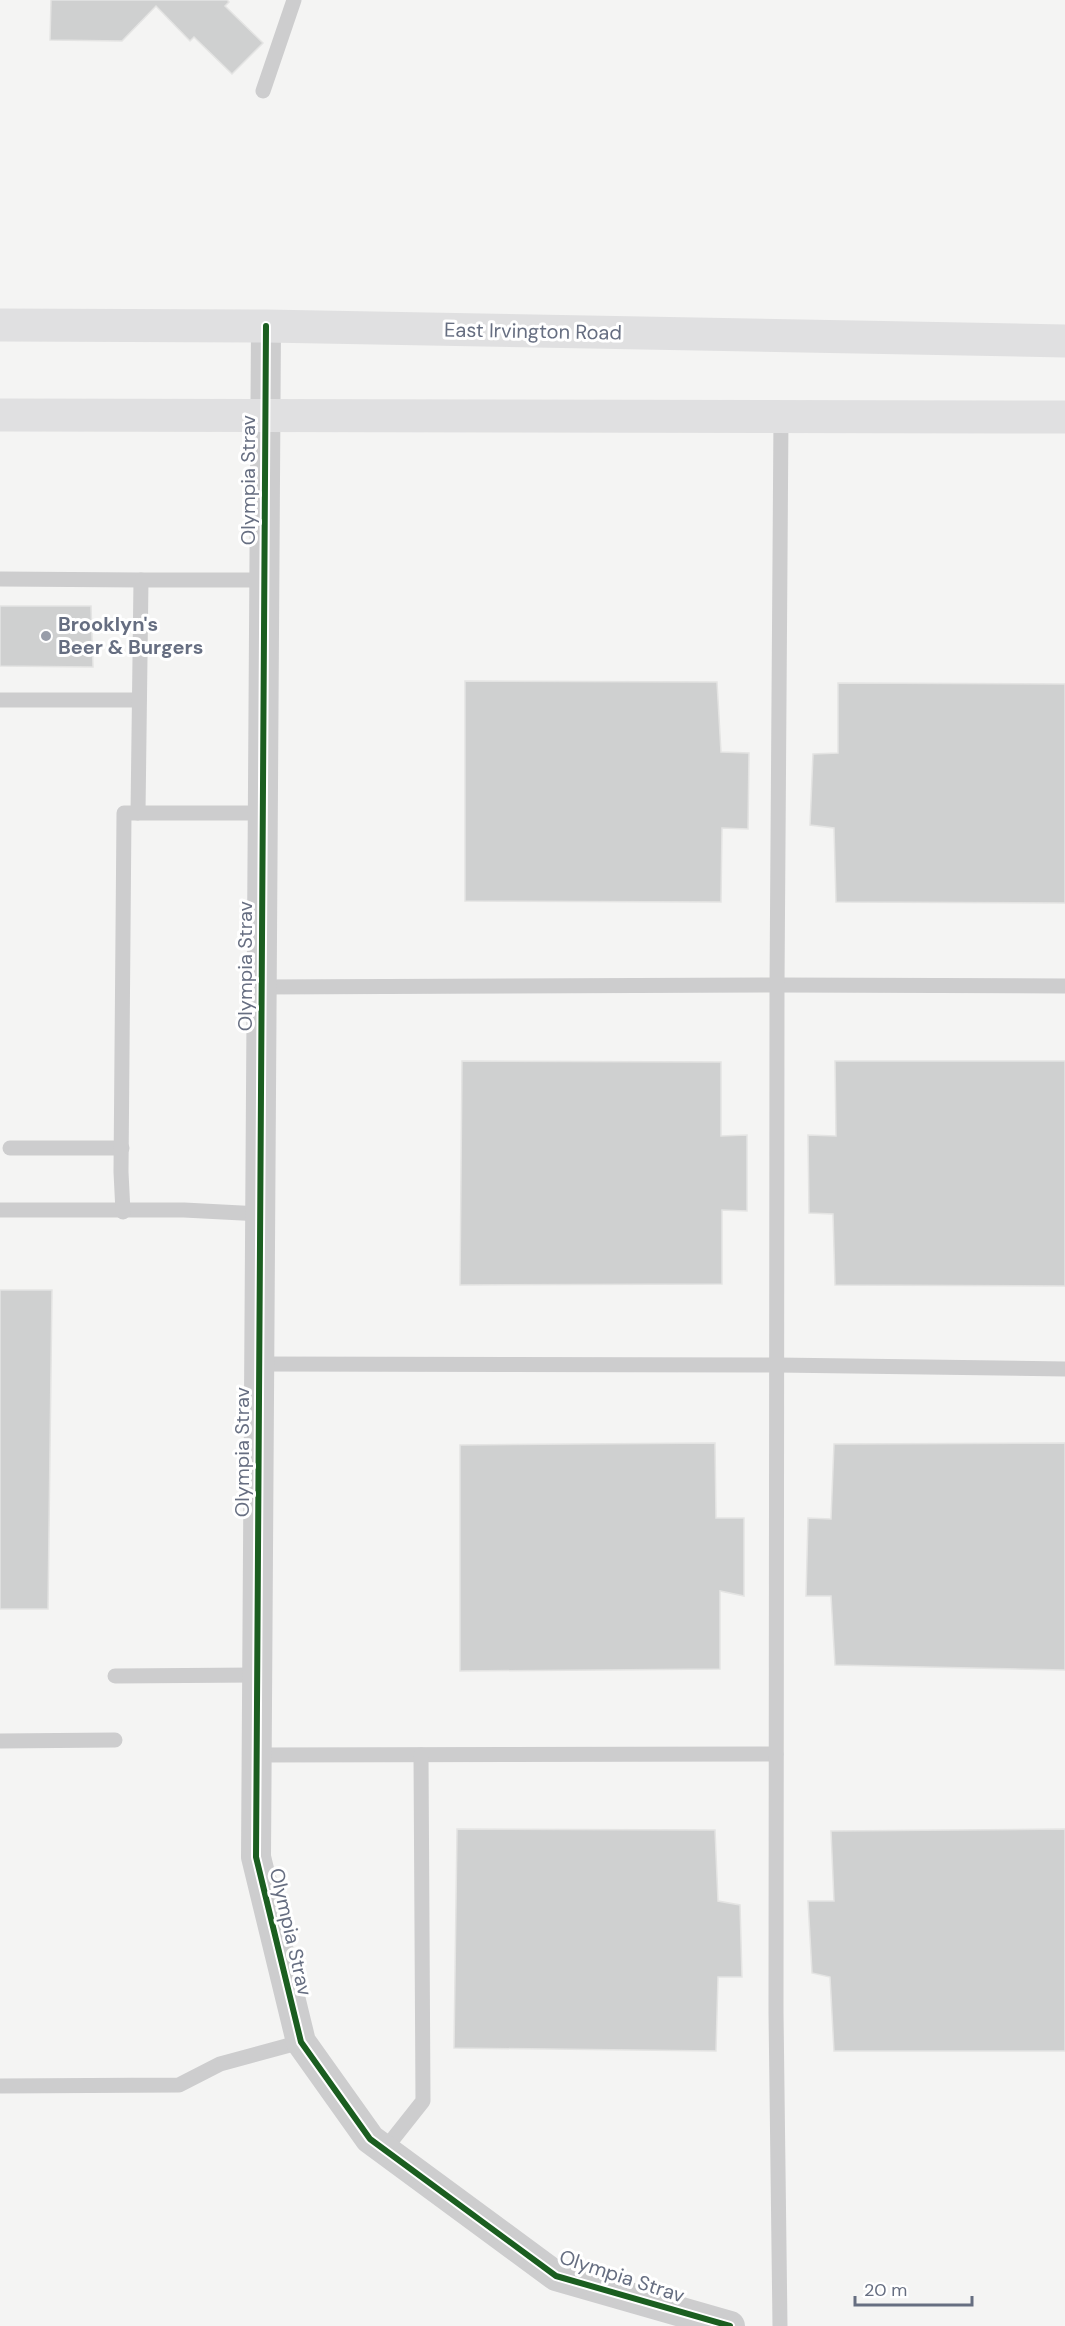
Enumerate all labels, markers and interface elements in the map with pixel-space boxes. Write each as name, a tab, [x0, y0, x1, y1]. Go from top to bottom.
street label: East Irvington Road	[444, 316, 622, 346]
street label: Olympia Strav	[235, 414, 261, 545]
place label: Brooklyn's Beer & Burgers	[58, 611, 203, 660]
marker: Brooklyn's Beer & Burgers	[39, 629, 53, 643]
street label: Olympia Strav	[232, 900, 258, 1031]
street label: Olympia Strav	[229, 1386, 255, 1517]
street label: Olympia Strav	[264, 1866, 318, 1999]
street label: Olympia Strav	[556, 2244, 688, 2309]
scale bar	[855, 2269, 972, 2307]
text: 20 m	[864, 2278, 907, 2302]

